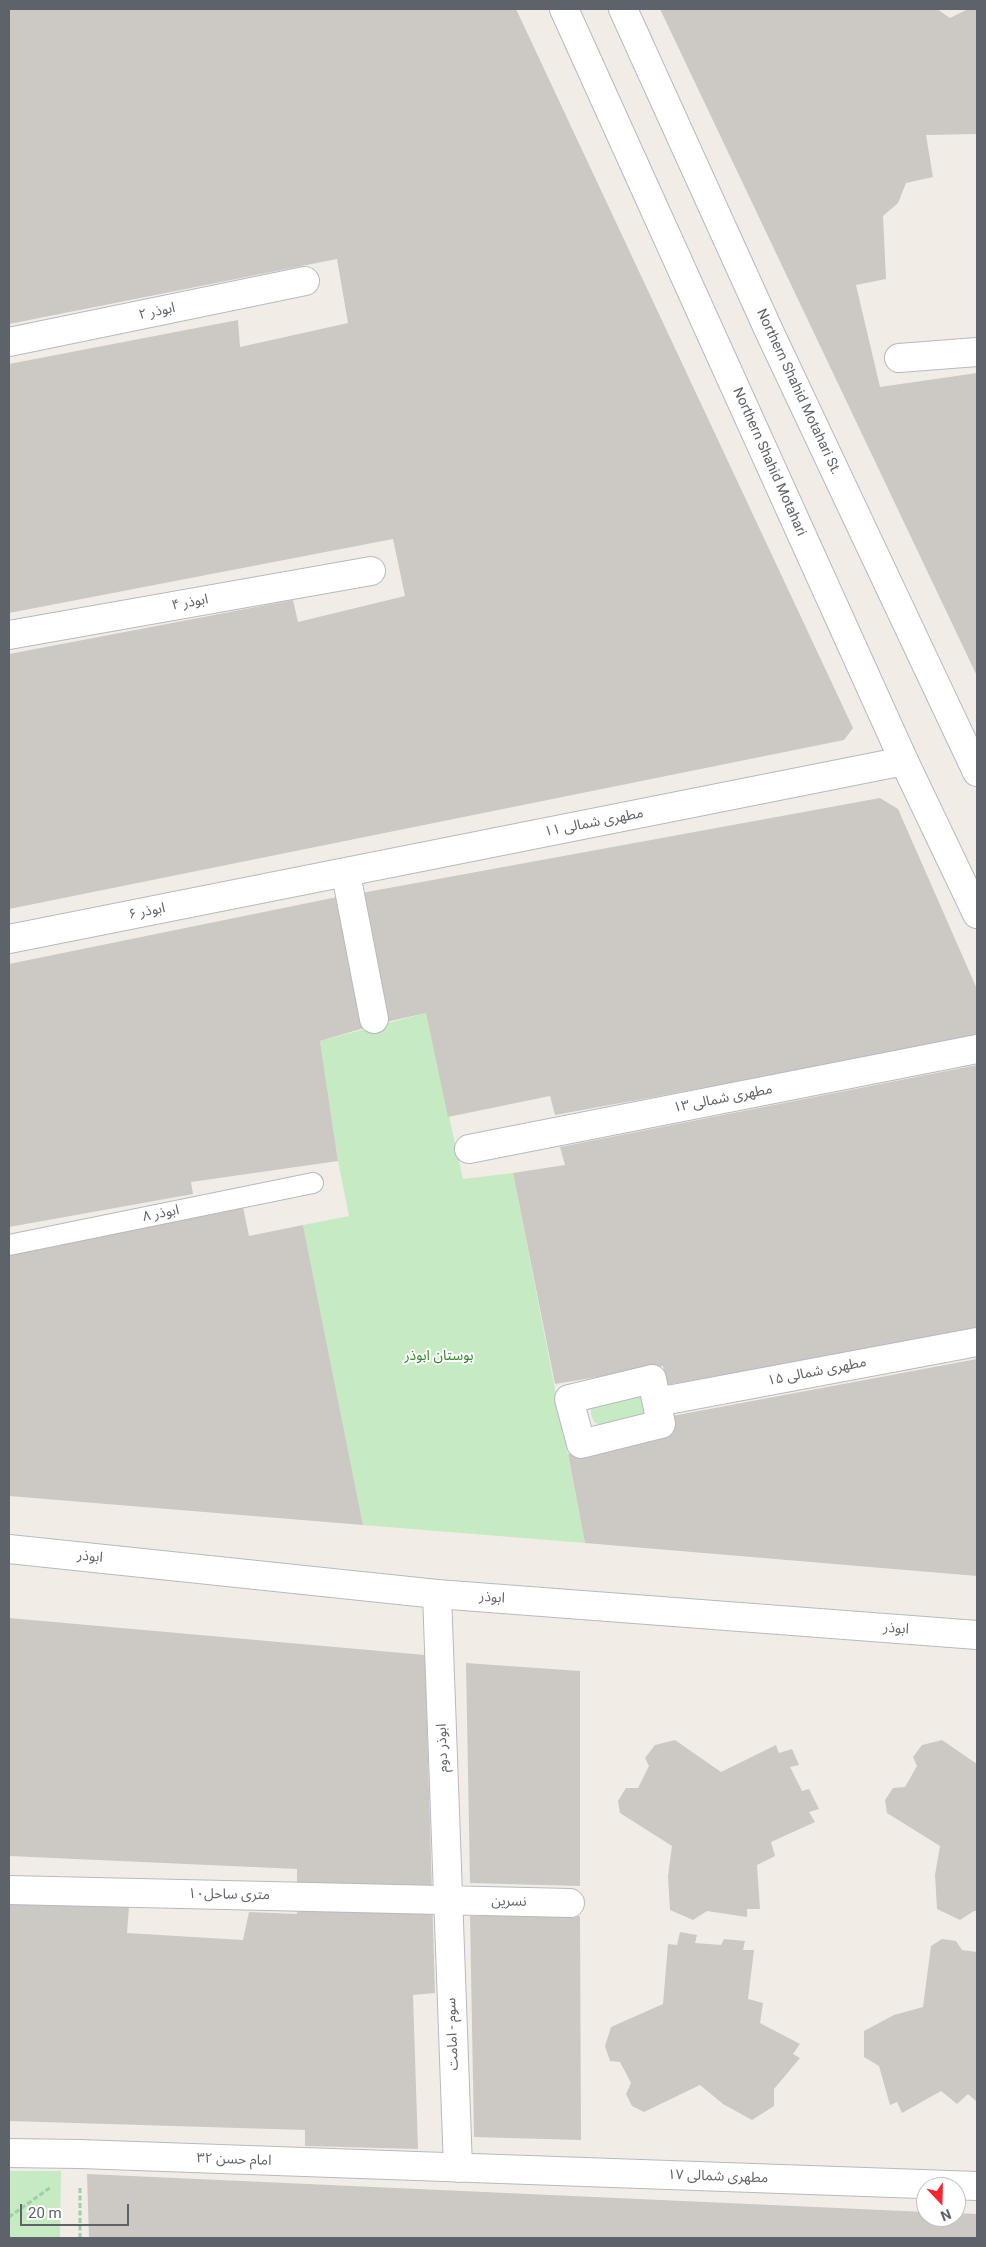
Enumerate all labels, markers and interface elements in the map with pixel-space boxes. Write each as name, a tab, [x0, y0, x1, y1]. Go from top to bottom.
street label: ابوذر ۲	[137, 300, 177, 324]
street label: Northern Shahid Motahari St.	[752, 307, 844, 477]
street label: Northern Shahid Motahari	[729, 385, 809, 539]
street label: ابوذر ۴	[170, 592, 210, 614]
street label: مطهری شمالی ۱۱	[543, 805, 645, 841]
street label: ابوذر ۶	[127, 900, 167, 924]
street label: مطهری شمالی ۱۳	[672, 1081, 774, 1117]
street label: ابوذر ۸	[141, 1202, 181, 1226]
park label: بوستان ابوذر	[404, 1348, 474, 1364]
street label: مطهری شمالی ۱۵	[766, 1354, 868, 1390]
street label: ابوذر	[76, 1547, 104, 1567]
street label: ابوذر	[479, 1589, 505, 1607]
street label: ابوذر	[883, 1620, 909, 1638]
street label: ابوذر دوم	[434, 1723, 452, 1773]
street label: ۱۰متری ساحل	[188, 1886, 270, 1904]
street label: نسرین	[491, 1893, 527, 1911]
street label: سوم - امامت	[443, 1997, 463, 2071]
street label: امام حسن ۳۲	[196, 2150, 272, 2170]
street label: مطهری شمالی ۱۷	[667, 2167, 769, 2187]
north arrow	[916, 2177, 966, 2227]
scale bar	[22, 2194, 131, 2226]
text: 20 m	[28, 2204, 62, 2222]
text: N	[939, 2206, 954, 2224]

